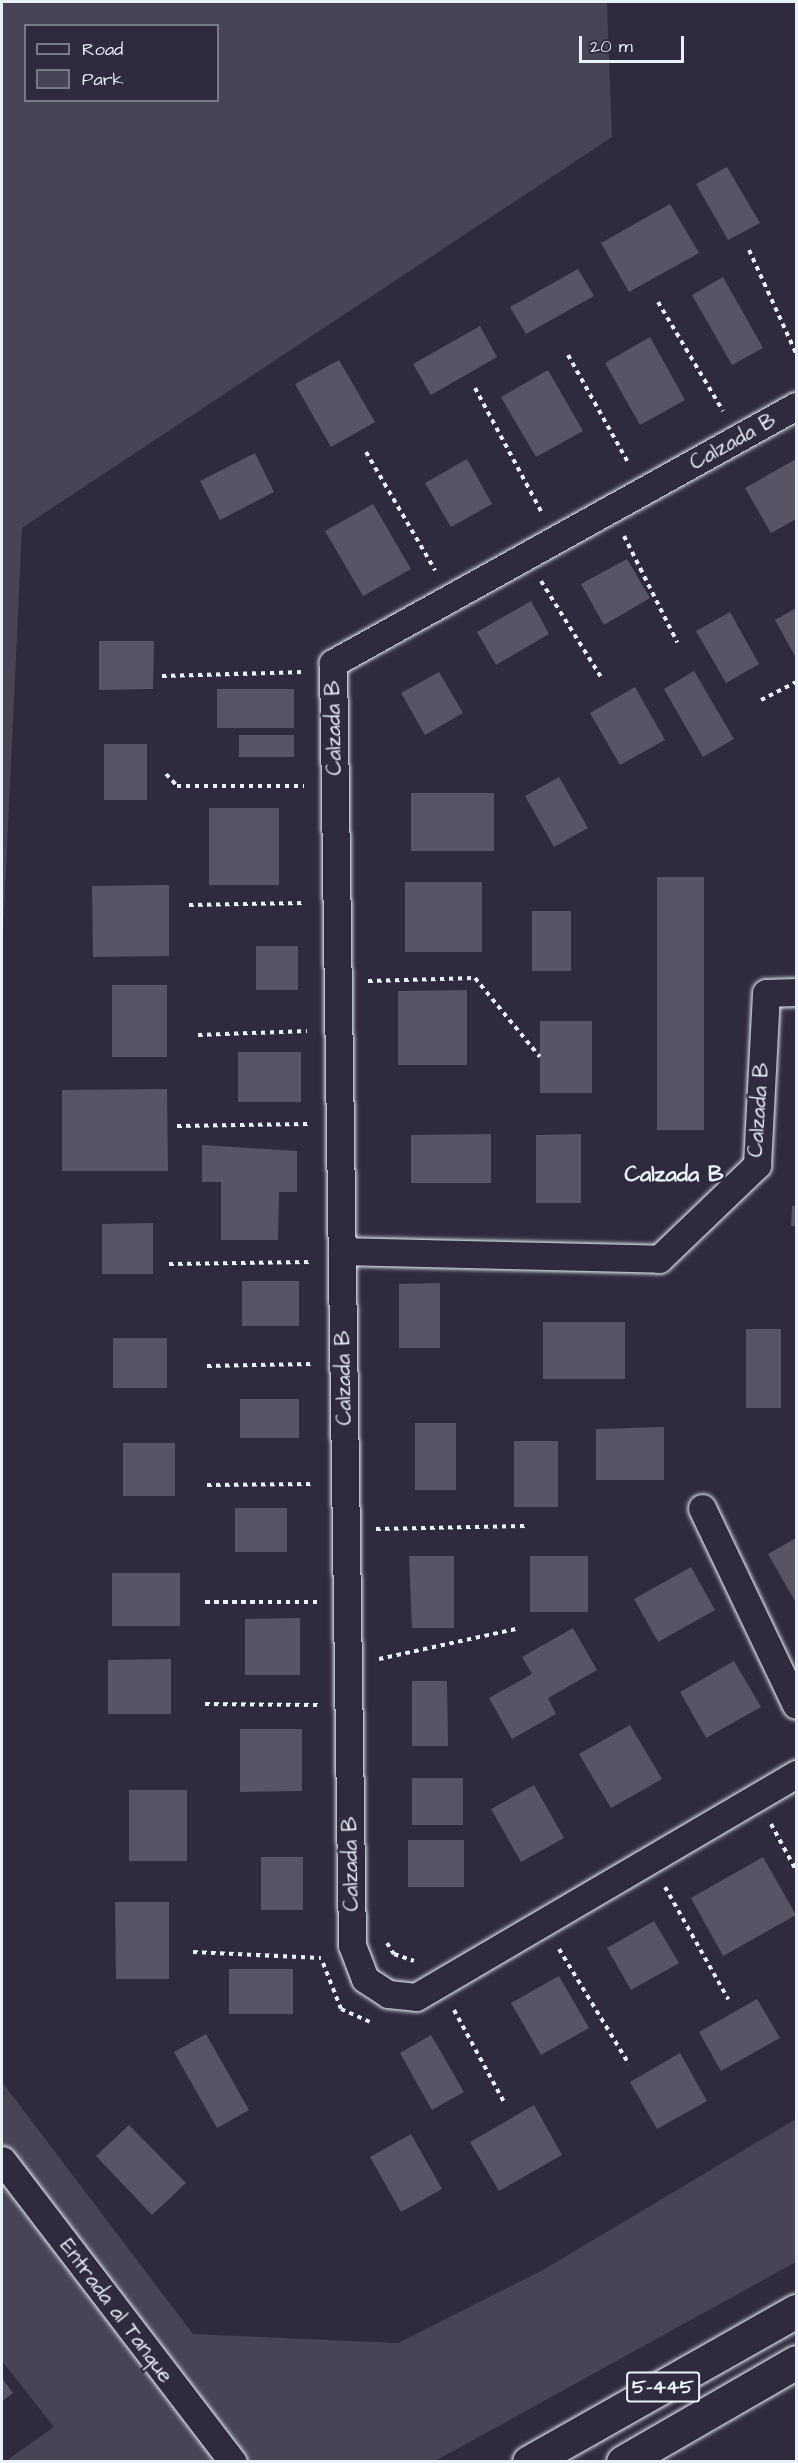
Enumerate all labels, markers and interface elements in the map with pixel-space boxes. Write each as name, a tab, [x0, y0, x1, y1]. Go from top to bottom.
legend	[24, 24, 219, 102]
scale bar	[582, 24, 687, 62]
text: 20 m	[590, 34, 633, 59]
text: Road	[82, 37, 123, 62]
text: Park	[82, 67, 124, 92]
street label: Calzada B	[685, 408, 781, 476]
street label: Calzada B	[321, 680, 347, 776]
street label: Calzada B	[743, 1062, 775, 1158]
district label: Calzada B	[624, 1162, 724, 1188]
street label: Calzada B	[331, 1330, 357, 1426]
street label: Calzada B	[338, 1816, 364, 1912]
street label: Entrada al Tanque	[54, 2234, 178, 2388]
road number: 5-445	[626, 2370, 700, 2404]

